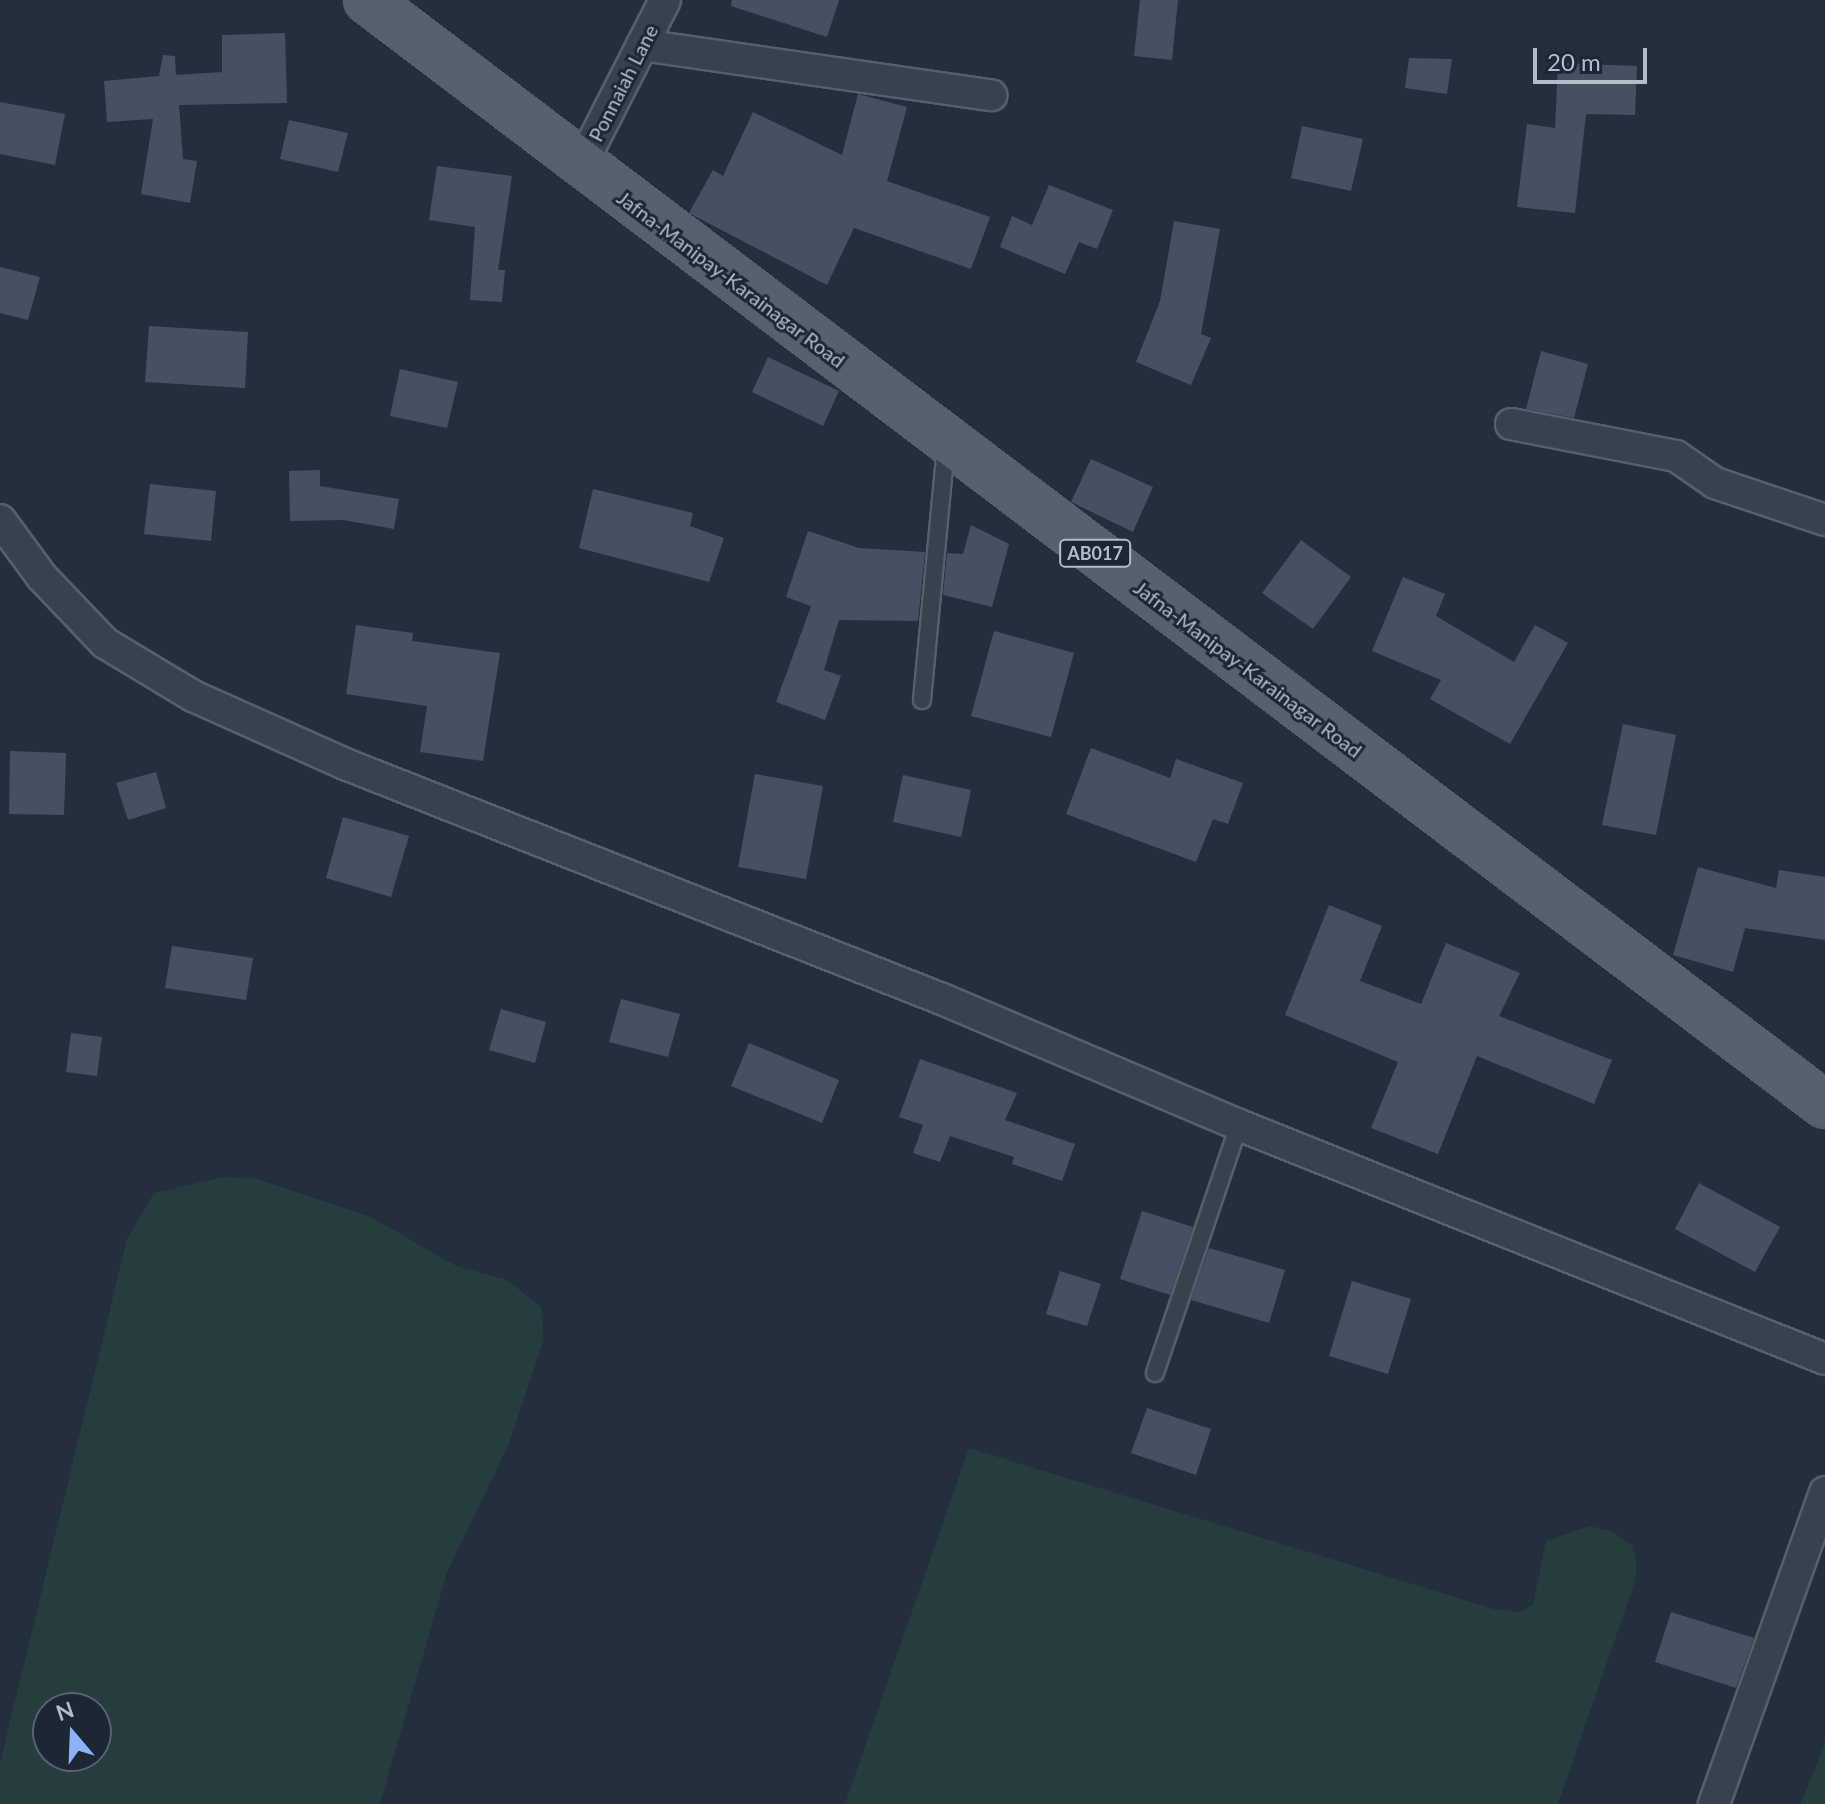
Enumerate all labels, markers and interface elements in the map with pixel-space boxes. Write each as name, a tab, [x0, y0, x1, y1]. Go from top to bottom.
street label: Ponnaiah Lane	[583, 21, 663, 145]
scale bar	[1537, 32, 1651, 82]
text: 20 m	[1547, 47, 1601, 76]
street label: Jafna-Manipay-Karainagar Road	[612, 185, 850, 373]
road number: AB017	[1059, 539, 1131, 567]
street label: Jafna-Manipay-Karainagar Road	[1129, 575, 1367, 763]
north arrow	[32, 1692, 112, 1772]
text: N	[52, 1695, 77, 1726]

